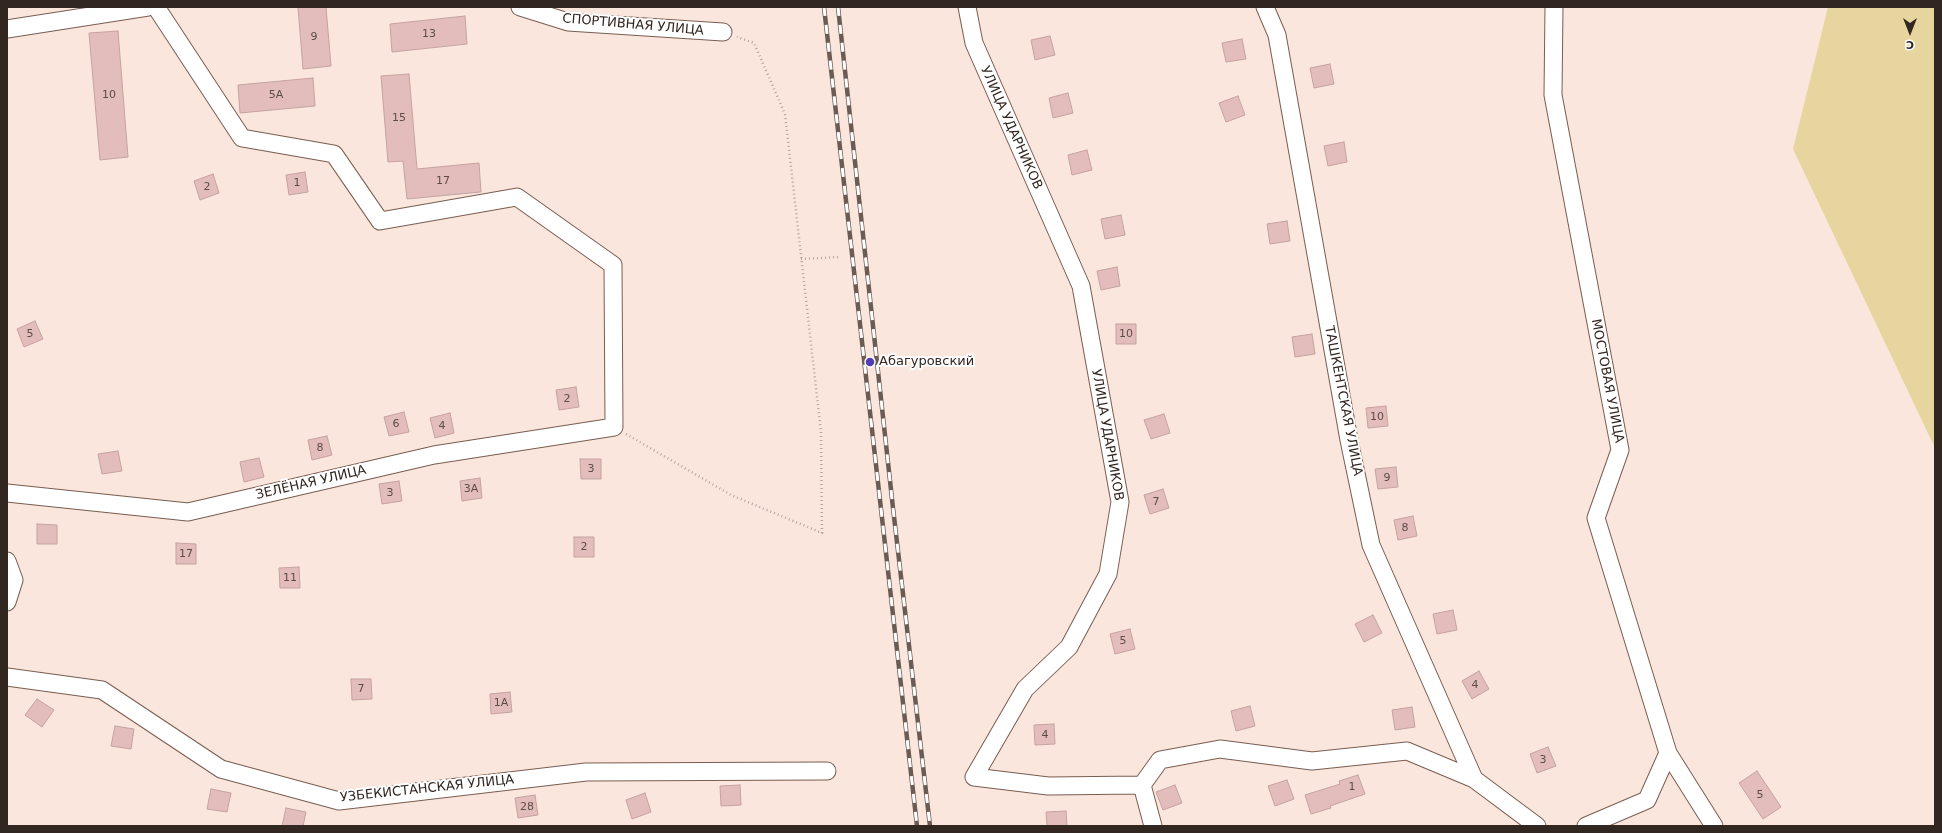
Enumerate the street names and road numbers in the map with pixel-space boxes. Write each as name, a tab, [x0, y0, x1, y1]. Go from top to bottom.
street label: СПОРТИВНАЯ УЛИЦА	[562, 11, 704, 39]
street label: УЛИЦА УДАРНИКОВ	[977, 64, 1045, 192]
street label: МОСТОВАЯ УЛИЦА	[1587, 318, 1627, 444]
street label: ТАШКЕНТСКАЯ УЛИЦА	[1321, 325, 1365, 477]
street label: УЛИЦА УДАРНИКОВ	[1088, 368, 1126, 502]
street label: ЗЕЛЁНАЯ УЛИЦА	[254, 463, 368, 503]
street label: УЗБЕКИСТАНСКАЯ УЛИЦА	[339, 772, 515, 806]

